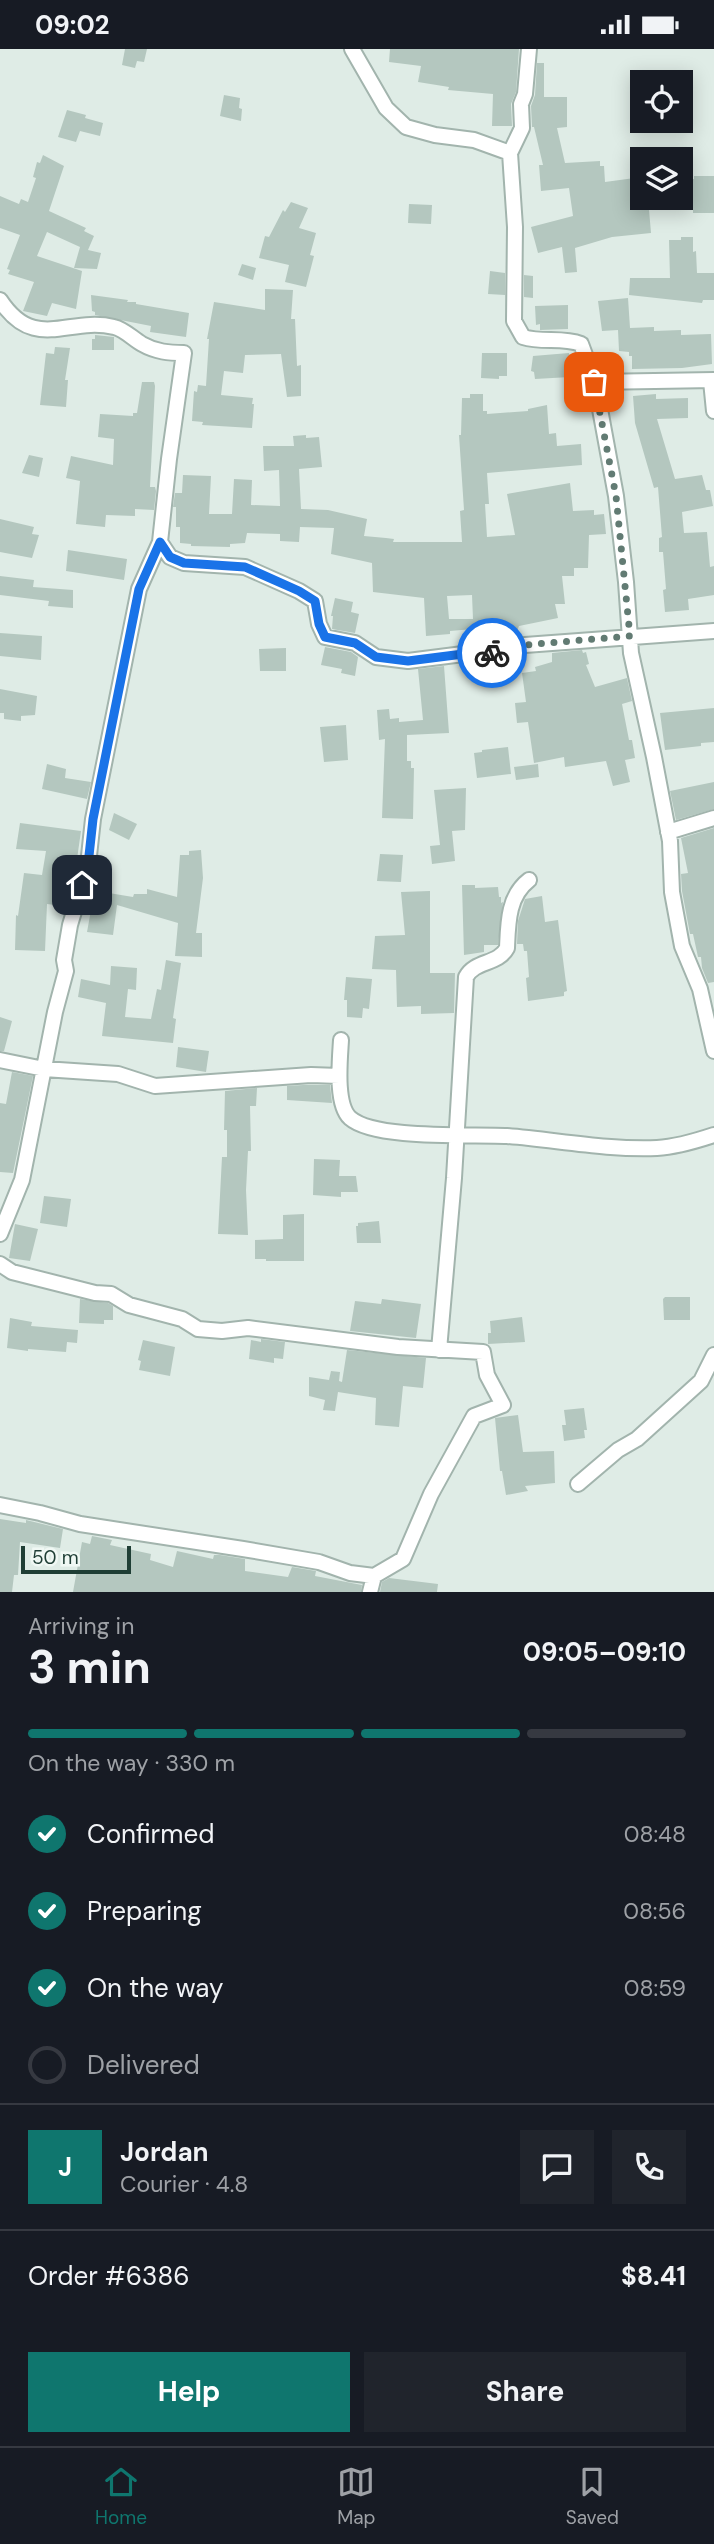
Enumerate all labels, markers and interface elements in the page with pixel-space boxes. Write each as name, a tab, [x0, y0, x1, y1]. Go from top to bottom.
text: 09:02	[35, 8, 110, 42]
map controls	[630, 70, 693, 210]
button: locate	[630, 70, 693, 133]
button: layers	[630, 147, 693, 210]
pin	[564, 352, 624, 412]
icon: bag	[575, 363, 613, 401]
courier	[457, 618, 527, 688]
icon: bike	[473, 634, 511, 672]
pin	[52, 855, 112, 915]
icon: home	[63, 866, 101, 904]
scale bar	[21, 1543, 131, 1575]
text: 50 m	[32, 1545, 79, 1570]
text: Arriving in	[28, 1611, 134, 1641]
text: 09:05–09:10	[523, 1635, 686, 1669]
text: 3 min	[28, 1637, 151, 1697]
text: On the way · 330 m	[28, 1748, 235, 1778]
icon: check	[28, 1815, 66, 1853]
text: Confirmed	[87, 1817, 214, 1851]
text: 08:48	[624, 1819, 686, 1849]
icon: check	[28, 1892, 66, 1930]
text: Preparing	[87, 1894, 202, 1928]
text: 08:56	[623, 1896, 686, 1926]
icon: check	[28, 1969, 66, 2007]
text: On the way	[87, 1971, 223, 2005]
text: 08:59	[624, 1973, 686, 2003]
text: Delivered	[87, 2048, 200, 2082]
button: chat	[520, 2130, 594, 2204]
button: phone	[612, 2130, 686, 2204]
text: Jordan	[120, 2135, 209, 2169]
text: J	[58, 2150, 72, 2184]
text: Courier · 4.8	[120, 2169, 248, 2199]
text: Order #6386	[28, 2259, 190, 2293]
text: $8.41	[621, 2259, 686, 2293]
button: Help	[28, 2352, 350, 2432]
button: Share	[364, 2352, 686, 2432]
tab: Home	[95, 2463, 147, 2530]
tab: Map	[337, 2463, 375, 2530]
tab: Saved	[566, 2463, 619, 2530]

